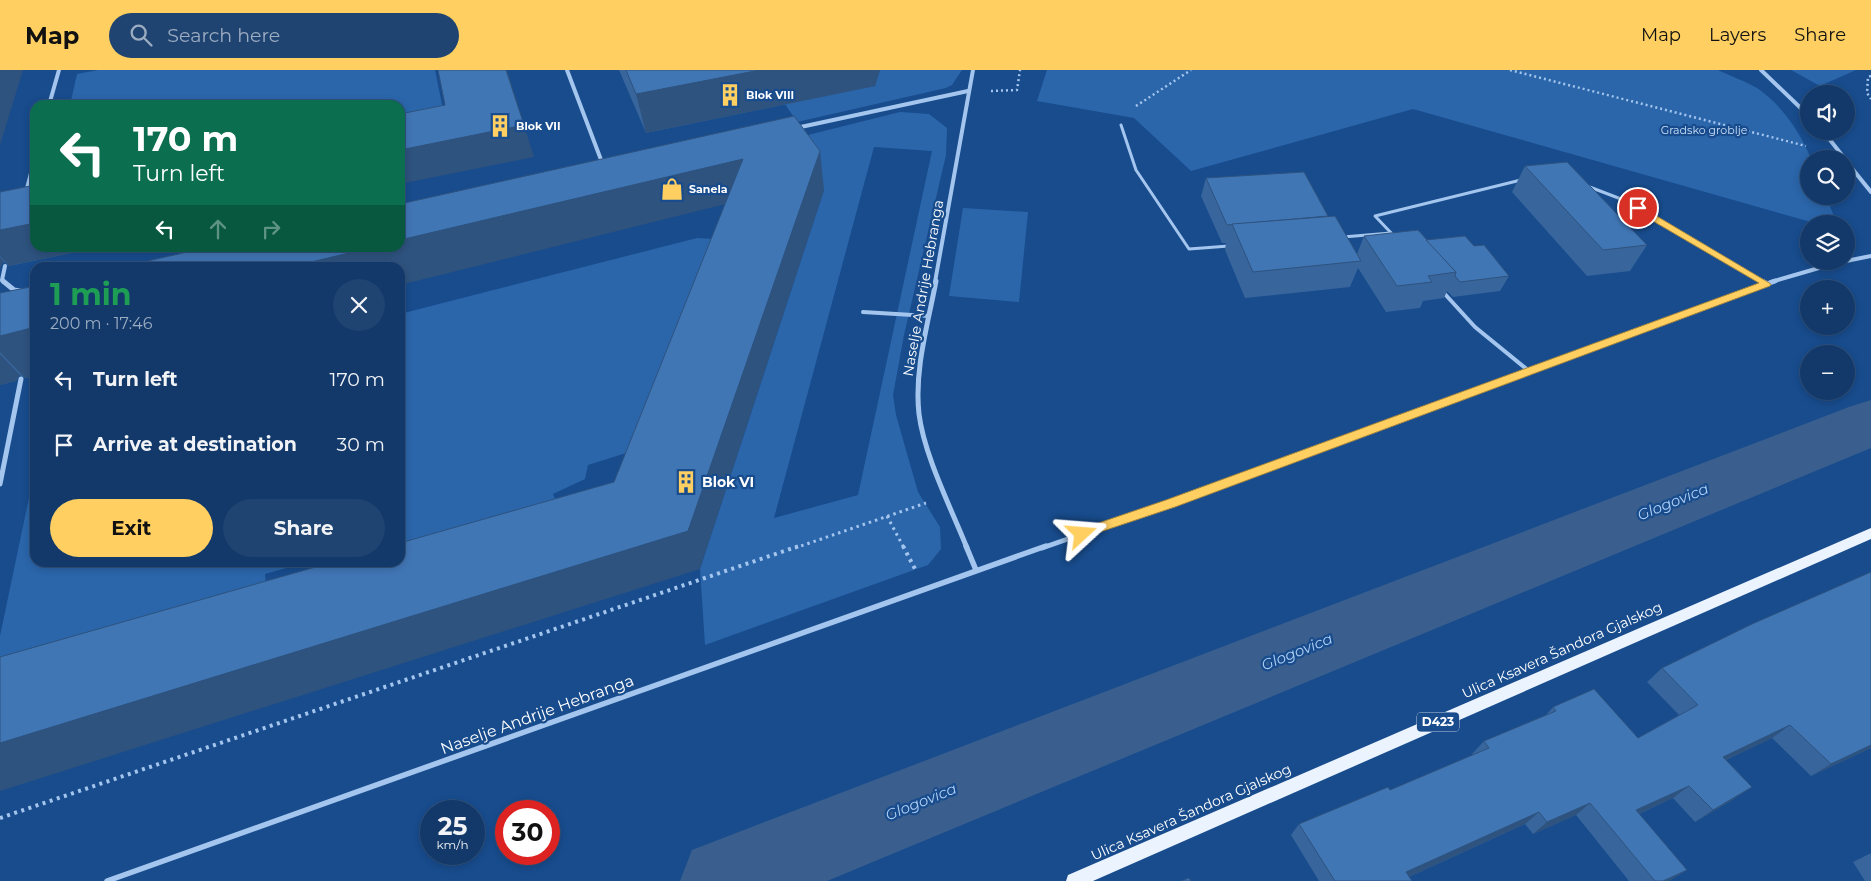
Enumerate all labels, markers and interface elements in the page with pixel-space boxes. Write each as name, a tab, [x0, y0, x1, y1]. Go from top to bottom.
search box	[109, 13, 459, 58]
text: Map	[25, 21, 79, 50]
icon: search	[127, 21, 155, 49]
text: Search here	[167, 24, 280, 47]
text: Map	[1641, 24, 1681, 46]
text: Layers	[1709, 24, 1766, 46]
text: Share	[1794, 24, 1846, 46]
building icon: Blok VIII	[717, 82, 743, 108]
map controls	[1800, 85, 1855, 400]
button: sound	[1800, 85, 1855, 140]
place label: Blok VIII	[746, 88, 794, 102]
building icon: Blok VII	[487, 113, 513, 139]
text: 170 m	[133, 117, 238, 160]
place label: Blok VII	[516, 119, 561, 133]
icon: left	[50, 120, 115, 185]
park label: Gradsko groblje	[1661, 123, 1748, 137]
button: search	[1800, 150, 1855, 205]
text: Turn left	[133, 160, 225, 187]
shop icon: Sanela	[659, 176, 685, 202]
place label: Sanela	[689, 182, 728, 196]
pin	[1617, 187, 1659, 229]
icon: arrive	[1624, 194, 1652, 222]
street label: Naselje Andrije Hebranga	[899, 198, 947, 378]
icon: left	[151, 215, 179, 243]
icon: ahead	[204, 215, 232, 243]
icon: right	[257, 215, 285, 243]
button: layers	[1800, 215, 1855, 270]
text: 1 min	[50, 276, 131, 313]
button: close	[333, 279, 385, 331]
button: +	[1800, 280, 1855, 335]
text: 200 m · 17:46	[50, 314, 152, 333]
button: −	[1800, 345, 1855, 400]
icon: left	[50, 366, 78, 394]
text: Turn left	[93, 368, 178, 391]
text: 170 m	[330, 368, 385, 391]
icon: arrive	[50, 431, 78, 459]
text: Arrive at destination	[93, 433, 297, 456]
text: 30 m	[337, 433, 385, 456]
building icon: Blok VI	[673, 469, 699, 495]
place label: Blok VI	[702, 473, 754, 491]
water label: Glogovica	[1634, 479, 1711, 524]
button: Exit	[50, 499, 213, 557]
button: Share	[223, 499, 385, 557]
position arrow	[1055, 507, 1107, 559]
street label: Ulica Ksavera Šandora Gjalskog	[1459, 598, 1665, 702]
water label: Glogovica	[1258, 629, 1335, 674]
street label: Naselje Andrije Hebranga	[438, 671, 636, 758]
road number: D423	[1417, 712, 1459, 732]
street label: Ulica Ksavera Šandora Gjalskog	[1088, 760, 1294, 864]
water label: Glogovica	[882, 779, 959, 824]
speed limit sign: 30	[495, 800, 560, 865]
text: 25	[438, 811, 467, 841]
text: km/h	[436, 837, 469, 852]

